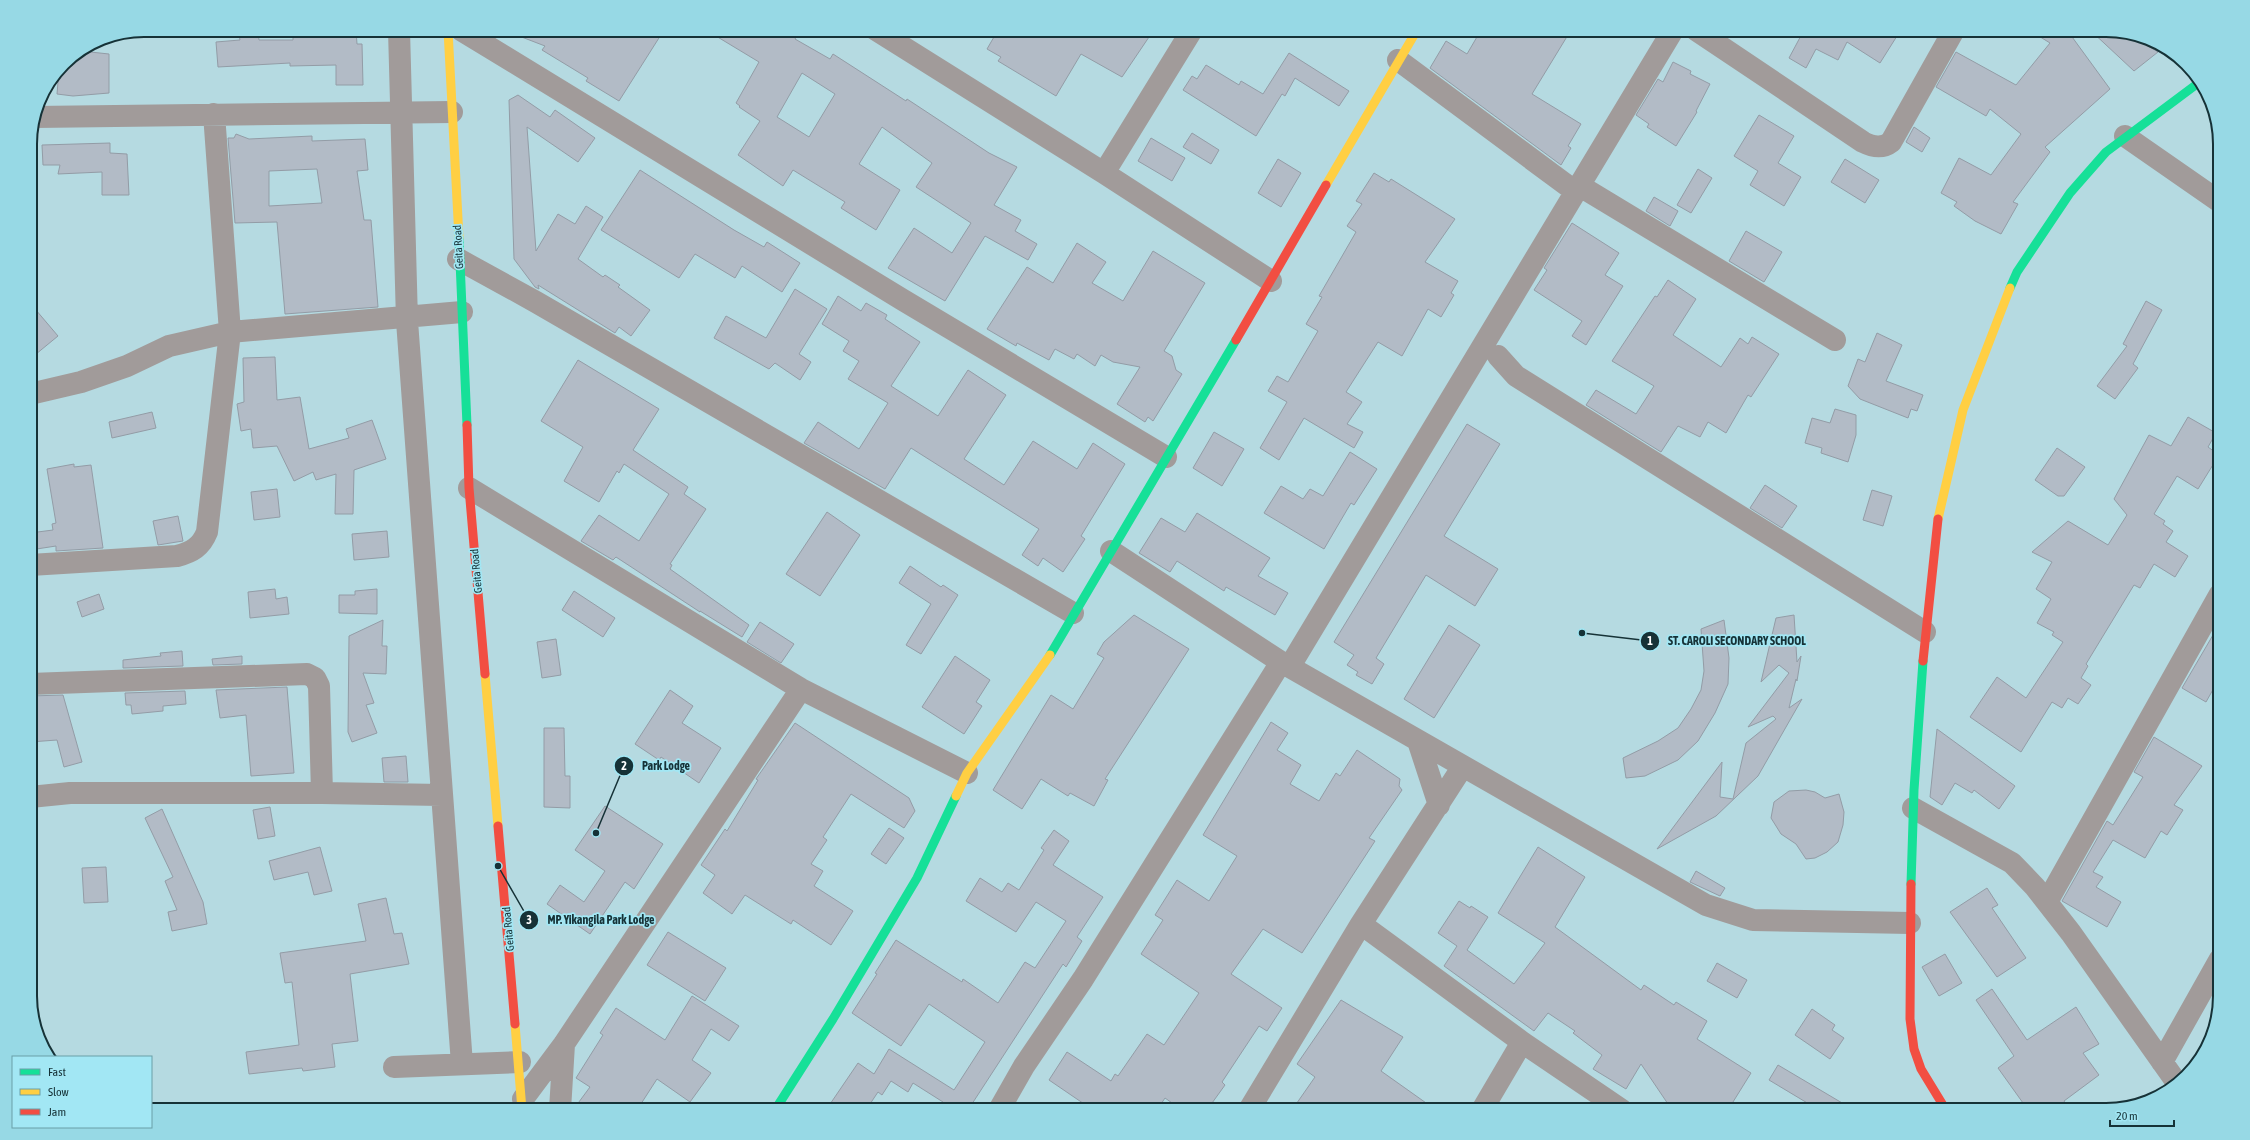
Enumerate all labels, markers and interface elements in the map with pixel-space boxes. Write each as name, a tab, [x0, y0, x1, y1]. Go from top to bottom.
street label: Geita Road	[451, 225, 465, 269]
street label: Geita Road	[468, 548, 484, 594]
callout: ST. CAROLI SECONDARY SCHOOL	[1640, 629, 1814, 653]
text: 1	[1647, 634, 1653, 648]
text: ST. CAROLI SECONDARY SCHOOL	[1668, 634, 1806, 648]
callout: Park Lodge	[614, 754, 698, 778]
text: 2	[621, 759, 627, 773]
text: Park Lodge	[642, 759, 691, 773]
street label: Geita Road	[500, 906, 516, 952]
callout: MP. Yikangila Park Lodge	[519, 908, 662, 932]
text: 3	[526, 913, 532, 927]
text: MP. Yikangila Park Lodge	[547, 913, 655, 927]
legend	[12, 1056, 152, 1128]
text: Fast	[48, 1065, 66, 1079]
text: Slow	[48, 1085, 69, 1099]
scale bar	[2110, 1102, 2174, 1128]
text: Jam	[48, 1105, 66, 1119]
text: 20 m	[2116, 1109, 2138, 1123]

